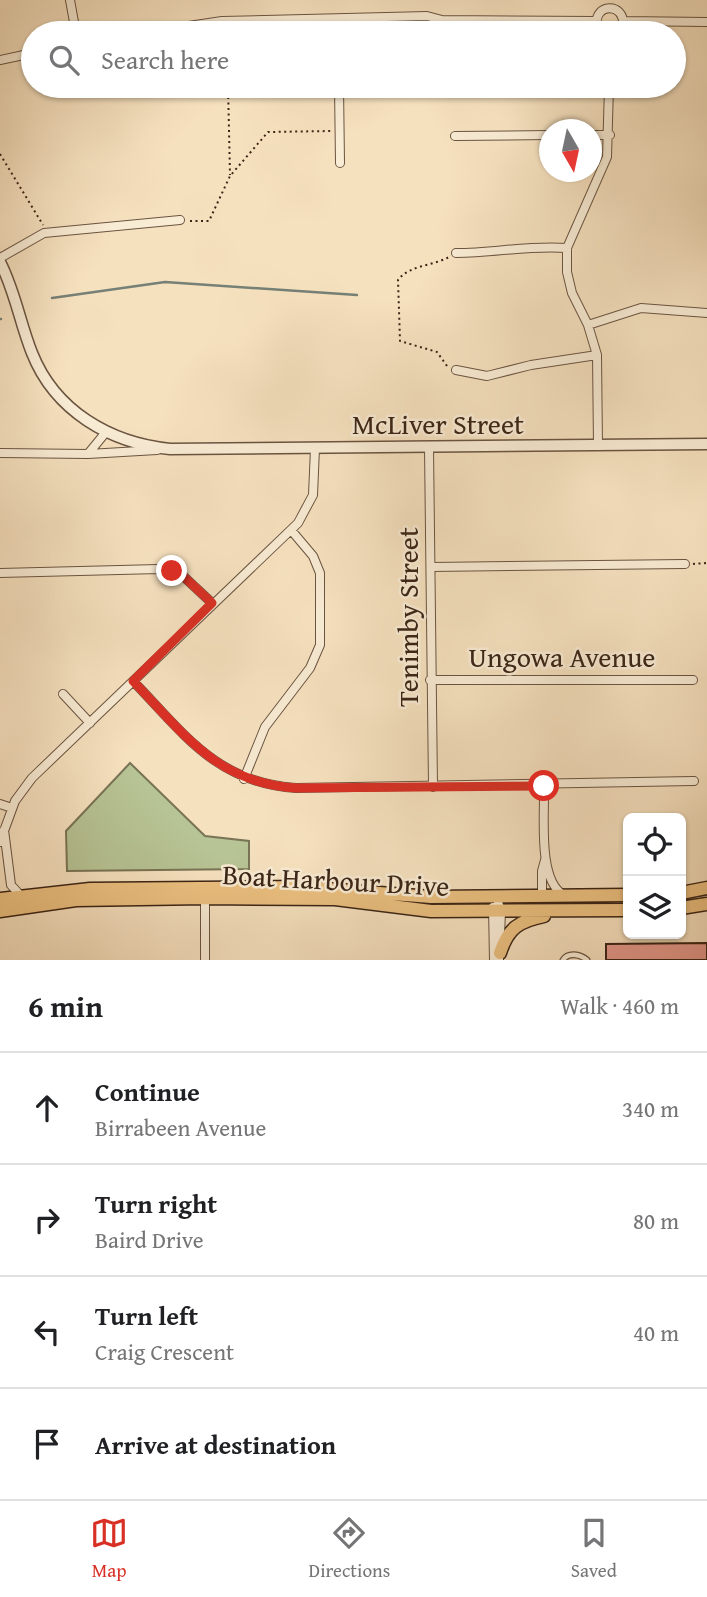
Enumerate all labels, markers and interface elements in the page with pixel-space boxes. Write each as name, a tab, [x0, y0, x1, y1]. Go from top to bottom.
search box	[21, 21, 686, 98]
text: Search here	[101, 40, 229, 79]
icon: search	[45, 41, 83, 79]
north arrow	[539, 119, 602, 182]
street label: McLiver Street	[352, 403, 524, 444]
street label: Tenimby Street	[387, 527, 428, 707]
route end	[156, 555, 187, 586]
street label: Ungowa Avenue	[469, 636, 655, 677]
route start	[528, 770, 559, 801]
map controls	[623, 813, 686, 939]
button: locate	[623, 813, 686, 876]
street label: Boat Harbour Drive	[221, 853, 451, 906]
button: layers	[623, 876, 686, 939]
text: 6 min	[28, 984, 103, 1028]
text: Walk · 460 m	[560, 989, 679, 1022]
text: Continue	[95, 1072, 200, 1111]
icon: ahead	[28, 1089, 66, 1127]
text: 340 m	[622, 1092, 679, 1125]
text: Birrabeen Avenue	[95, 1111, 266, 1144]
text: Turn right	[95, 1184, 217, 1223]
icon: right	[28, 1201, 66, 1239]
text: 80 m	[633, 1204, 679, 1237]
text: Baird Drive	[95, 1223, 204, 1256]
text: Turn left	[95, 1296, 198, 1335]
icon: left	[28, 1313, 66, 1351]
text: 40 m	[633, 1316, 679, 1349]
text: Craig Crescent	[95, 1335, 234, 1368]
icon: arrive	[28, 1425, 66, 1463]
text: Arrive at destination	[95, 1425, 336, 1464]
tab: Map	[90, 1514, 128, 1584]
tab: Directions	[309, 1514, 390, 1584]
tab: Saved	[571, 1514, 617, 1584]

